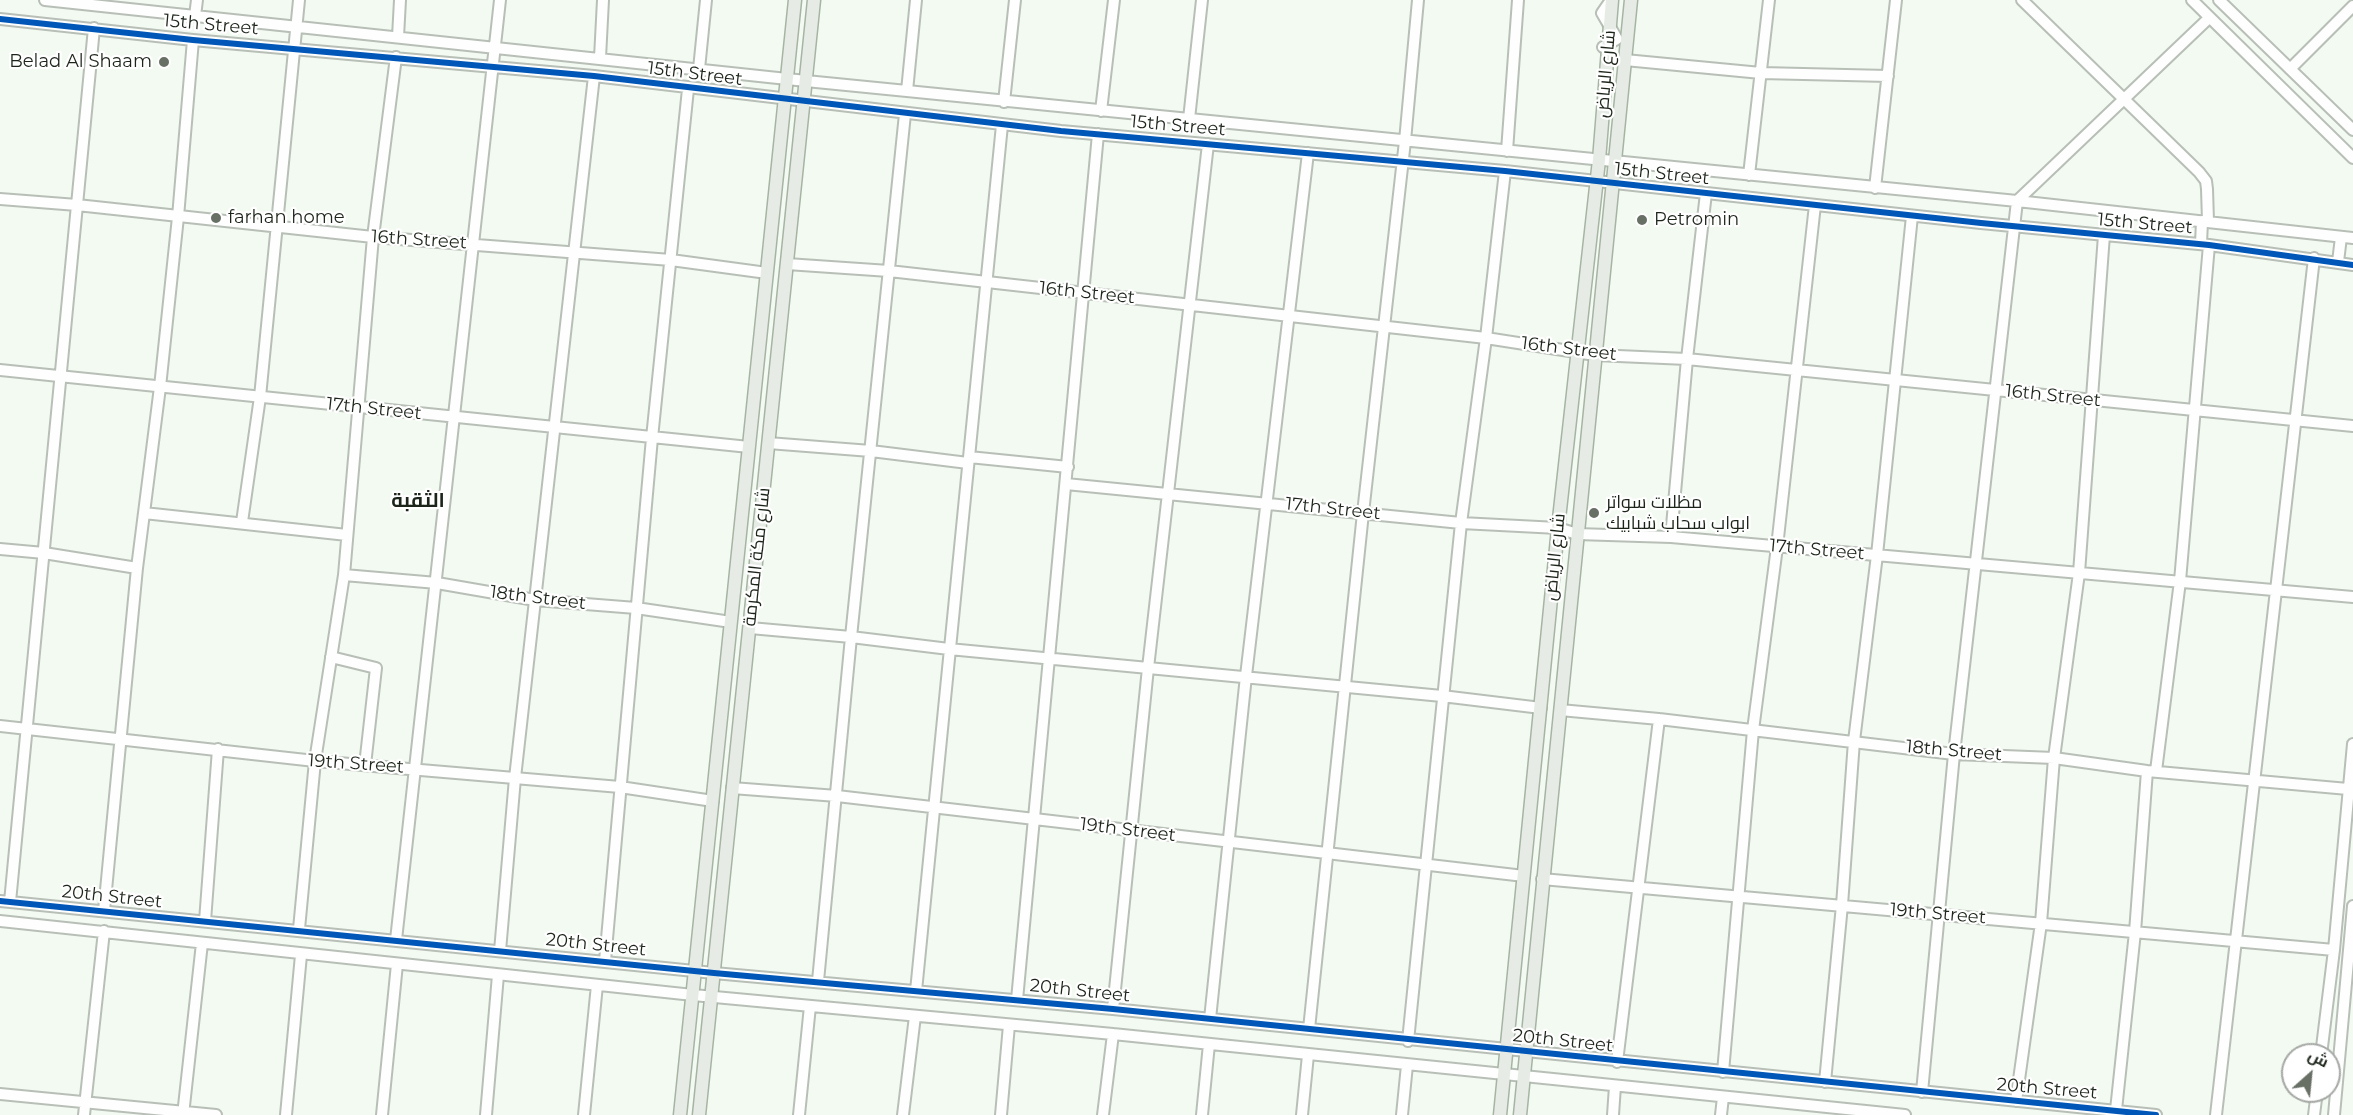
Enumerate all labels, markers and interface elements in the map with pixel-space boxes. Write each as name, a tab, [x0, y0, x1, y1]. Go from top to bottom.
street label: 15th Street	[163, 10, 259, 40]
street label: شارع الرياض	[1591, 29, 1621, 119]
place label: Belad Al Shaam	[9, 51, 152, 73]
marker: Belad Al Shaam	[157, 55, 171, 69]
street label: 15th Street	[646, 57, 744, 91]
street label: 15th Street	[1130, 111, 1226, 141]
street label: 15th Street	[1613, 158, 1711, 190]
place label: farhan home	[228, 207, 345, 229]
place label: Petromin	[1654, 209, 1739, 231]
street label: 15th Street	[2097, 209, 2193, 239]
marker: farhan home	[209, 211, 223, 225]
marker: Petromin	[1635, 213, 1649, 227]
street label: 16th Street	[370, 226, 468, 254]
street label: 16th Street	[1038, 277, 1136, 309]
street label: 16th Street	[1520, 332, 1618, 366]
street label: 16th Street	[2004, 380, 2102, 412]
street label: 17th Street	[325, 393, 423, 425]
street label: شارع مكة المكرمة	[739, 487, 775, 627]
district label: الثقبة	[391, 489, 445, 513]
place label: مظلات سواتر ابواب سحاب شبابيك	[1606, 492, 1750, 534]
street label: 17th Street	[1284, 493, 1382, 525]
marker: مظلات سواتر ابواب سحاب شبابيك	[1587, 506, 1601, 520]
street label: شارع الرياض	[1540, 512, 1570, 602]
street label: 17th Street	[1769, 535, 1865, 565]
street label: 18th Street	[489, 581, 587, 615]
street label: 18th Street	[1905, 736, 2003, 766]
street label: 19th Street	[307, 750, 405, 778]
street label: 19th Street	[1079, 813, 1177, 847]
street label: 20th Street	[61, 881, 163, 913]
street label: 19th Street	[1889, 899, 1987, 929]
street label: 20th Street	[545, 929, 647, 961]
street label: 20th Street	[1029, 975, 1131, 1007]
street label: 20th Street	[1512, 1025, 1614, 1057]
north arrow	[2281, 1043, 2341, 1103]
text: ش	[2305, 1045, 2332, 1071]
street label: 20th Street	[1996, 1074, 2098, 1104]

